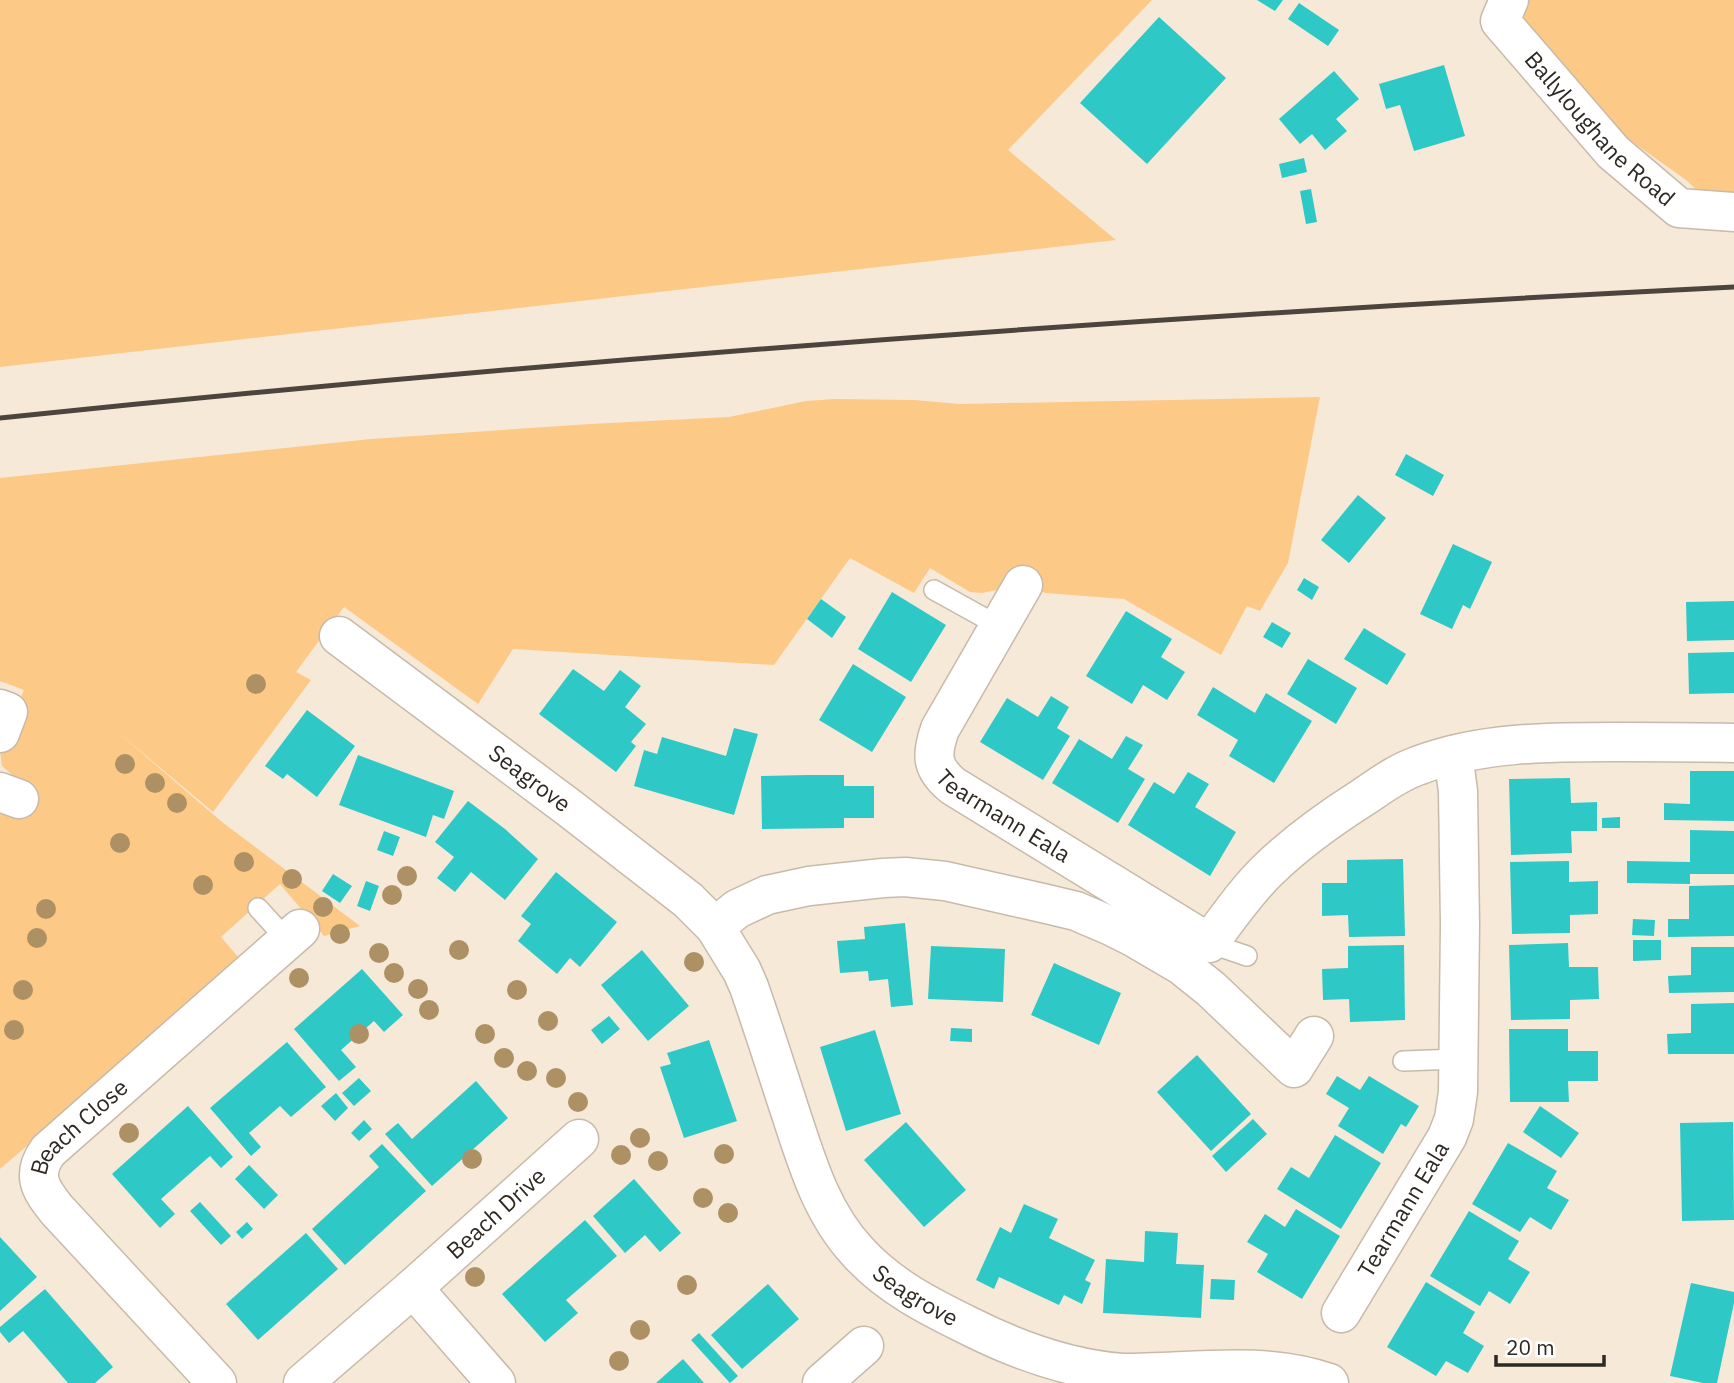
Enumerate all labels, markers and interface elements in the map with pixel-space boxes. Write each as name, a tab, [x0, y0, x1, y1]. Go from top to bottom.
street label: Ballyloughane Road	[1519, 44, 1682, 212]
street label: Seagrove	[483, 737, 577, 818]
street label: Tearmann Eala	[930, 763, 1077, 869]
street label: Beach Close	[23, 1072, 134, 1178]
street label: Tearmann Eala	[1350, 1135, 1455, 1282]
street label: Beach Drive	[439, 1160, 551, 1265]
street label: Seagrove	[867, 1257, 964, 1332]
scale bar	[1496, 1324, 1604, 1368]
text: 20 m	[1506, 1333, 1555, 1361]

